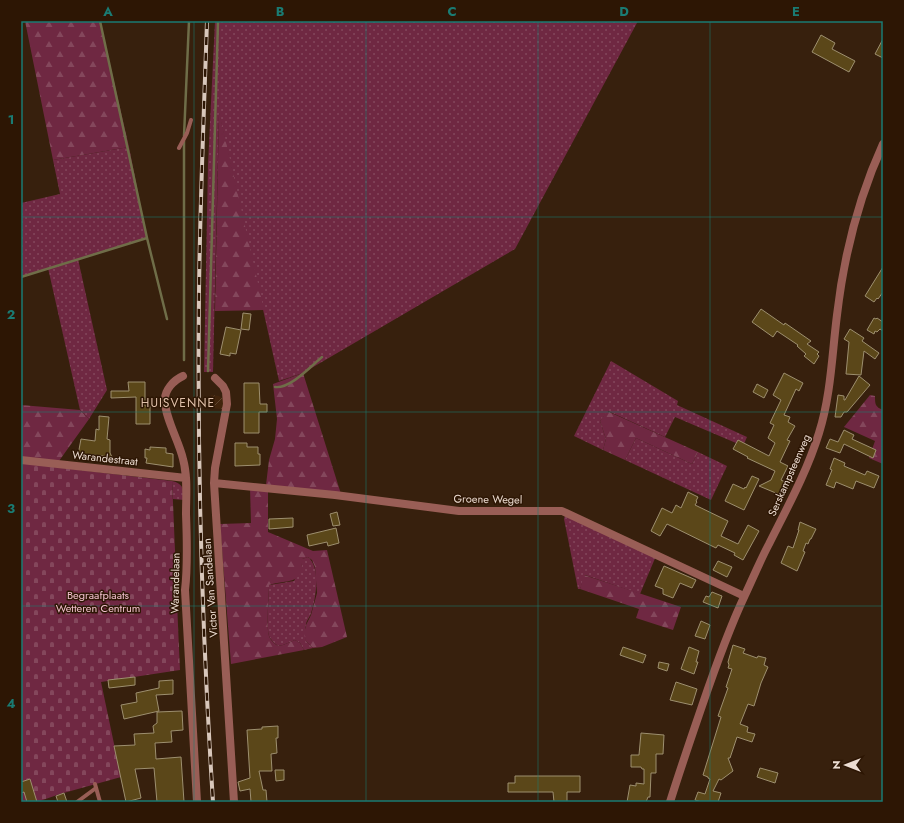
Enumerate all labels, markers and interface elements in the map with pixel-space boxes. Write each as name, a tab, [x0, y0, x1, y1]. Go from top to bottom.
text: A	[102, 2, 113, 21]
text: B	[276, 2, 285, 21]
text: C	[447, 2, 457, 21]
text: D	[619, 2, 629, 21]
text: E	[792, 2, 800, 21]
text: 1	[8, 110, 14, 129]
text: 2	[7, 305, 15, 324]
district label: HUISVENNE	[141, 394, 215, 412]
street label: Serskampsteenweg	[764, 431, 814, 519]
street label: Warandestraat	[71, 447, 139, 469]
street label: Groene Wegel	[454, 490, 522, 508]
text: 3	[7, 499, 15, 518]
street label: Victor Van Sandelaan	[199, 538, 221, 638]
street label: Warandelaan	[166, 552, 184, 614]
park label: Begraafplaats Wetteren Centrum	[56, 587, 140, 616]
text: 4	[6, 694, 16, 713]
north arrow	[826, 745, 866, 785]
text: N	[828, 761, 844, 769]

